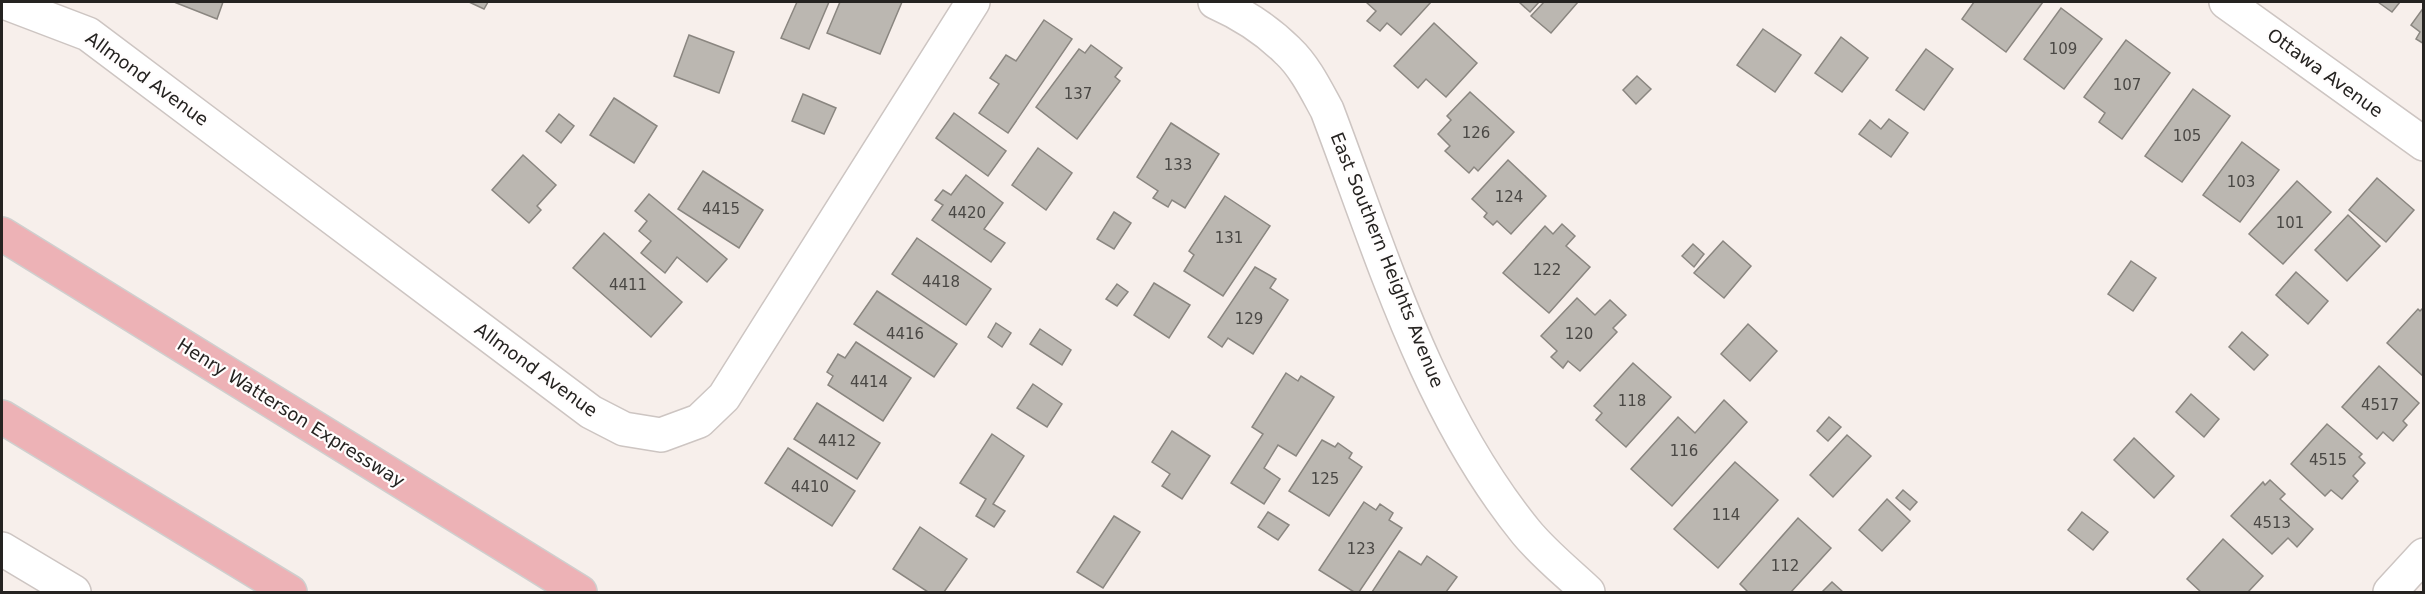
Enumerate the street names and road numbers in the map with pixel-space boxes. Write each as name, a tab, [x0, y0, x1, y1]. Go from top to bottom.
street label: Ottawa Avenue	[2263, 24, 2387, 122]
street label: Allmond Avenue	[82, 27, 213, 130]
street label: East Southern Heights Avenue	[1326, 129, 1448, 391]
street label: Allmond Avenue	[471, 318, 602, 421]
street label: Henry Watterson Expressway	[174, 334, 409, 492]

